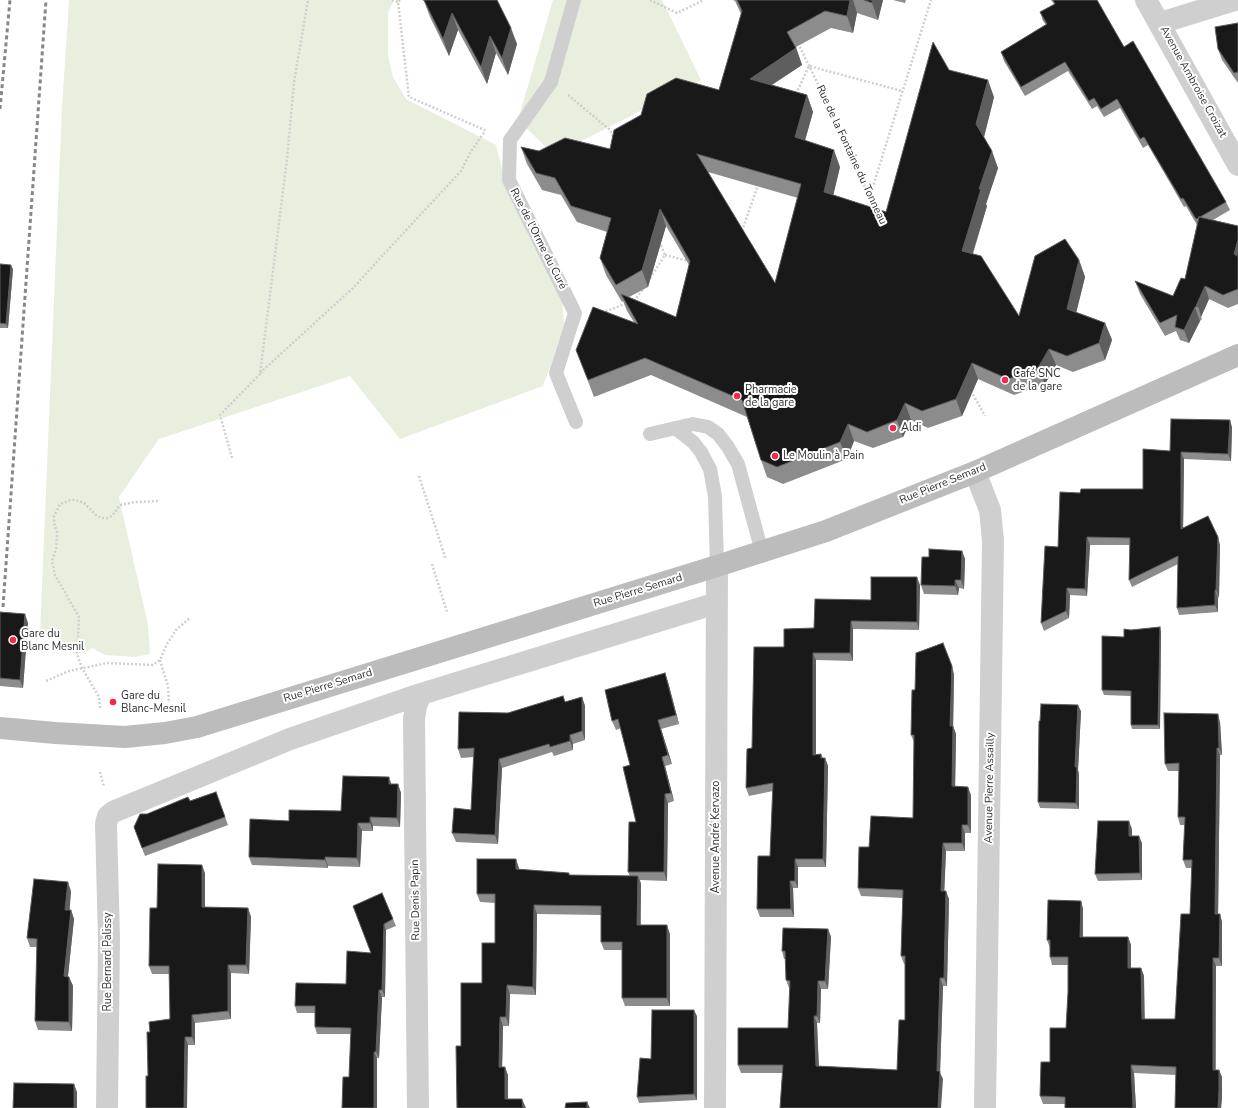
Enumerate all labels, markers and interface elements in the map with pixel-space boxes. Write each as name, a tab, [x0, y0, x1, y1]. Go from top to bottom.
street label: Avenue Ambroise Croizat	[1157, 24, 1229, 140]
street label: Rue de la Fontaine du Tonneau	[813, 83, 889, 227]
street label: Rue de l'Orme du Curé	[507, 186, 569, 292]
place label: Café SNC de la gare	[1013, 367, 1062, 393]
marker: Café SNC de la gare	[1000, 375, 1010, 385]
place label: Pharmacie de la gare	[745, 383, 797, 409]
marker: Pharmacie de la gare	[732, 391, 742, 401]
place label: Aldi	[901, 421, 921, 435]
marker: Aldi	[888, 423, 898, 433]
place label: Le Moulin à Pain	[783, 449, 864, 463]
marker: Le Moulin à Pain	[770, 451, 780, 461]
street label: Rue Pierre Semard	[898, 461, 988, 507]
street label: Rue Pierre Semard	[592, 571, 684, 611]
place label: Gare du Blanc Mesnil	[21, 627, 84, 653]
marker: Gare du Blanc Mesnil	[8, 635, 18, 645]
street label: Rue Pierre Semard	[282, 666, 374, 706]
place label: Gare du Blanc-Mesnil	[121, 689, 186, 715]
marker: Gare du Blanc-Mesnil	[108, 697, 118, 707]
street label: Avenue Pierre Assailly	[982, 732, 998, 844]
street label: Avenue André Kervazo	[709, 781, 723, 893]
street label: Rue Denis Papin	[409, 859, 423, 941]
street label: Rue Bernard Palissy	[101, 912, 115, 1012]

